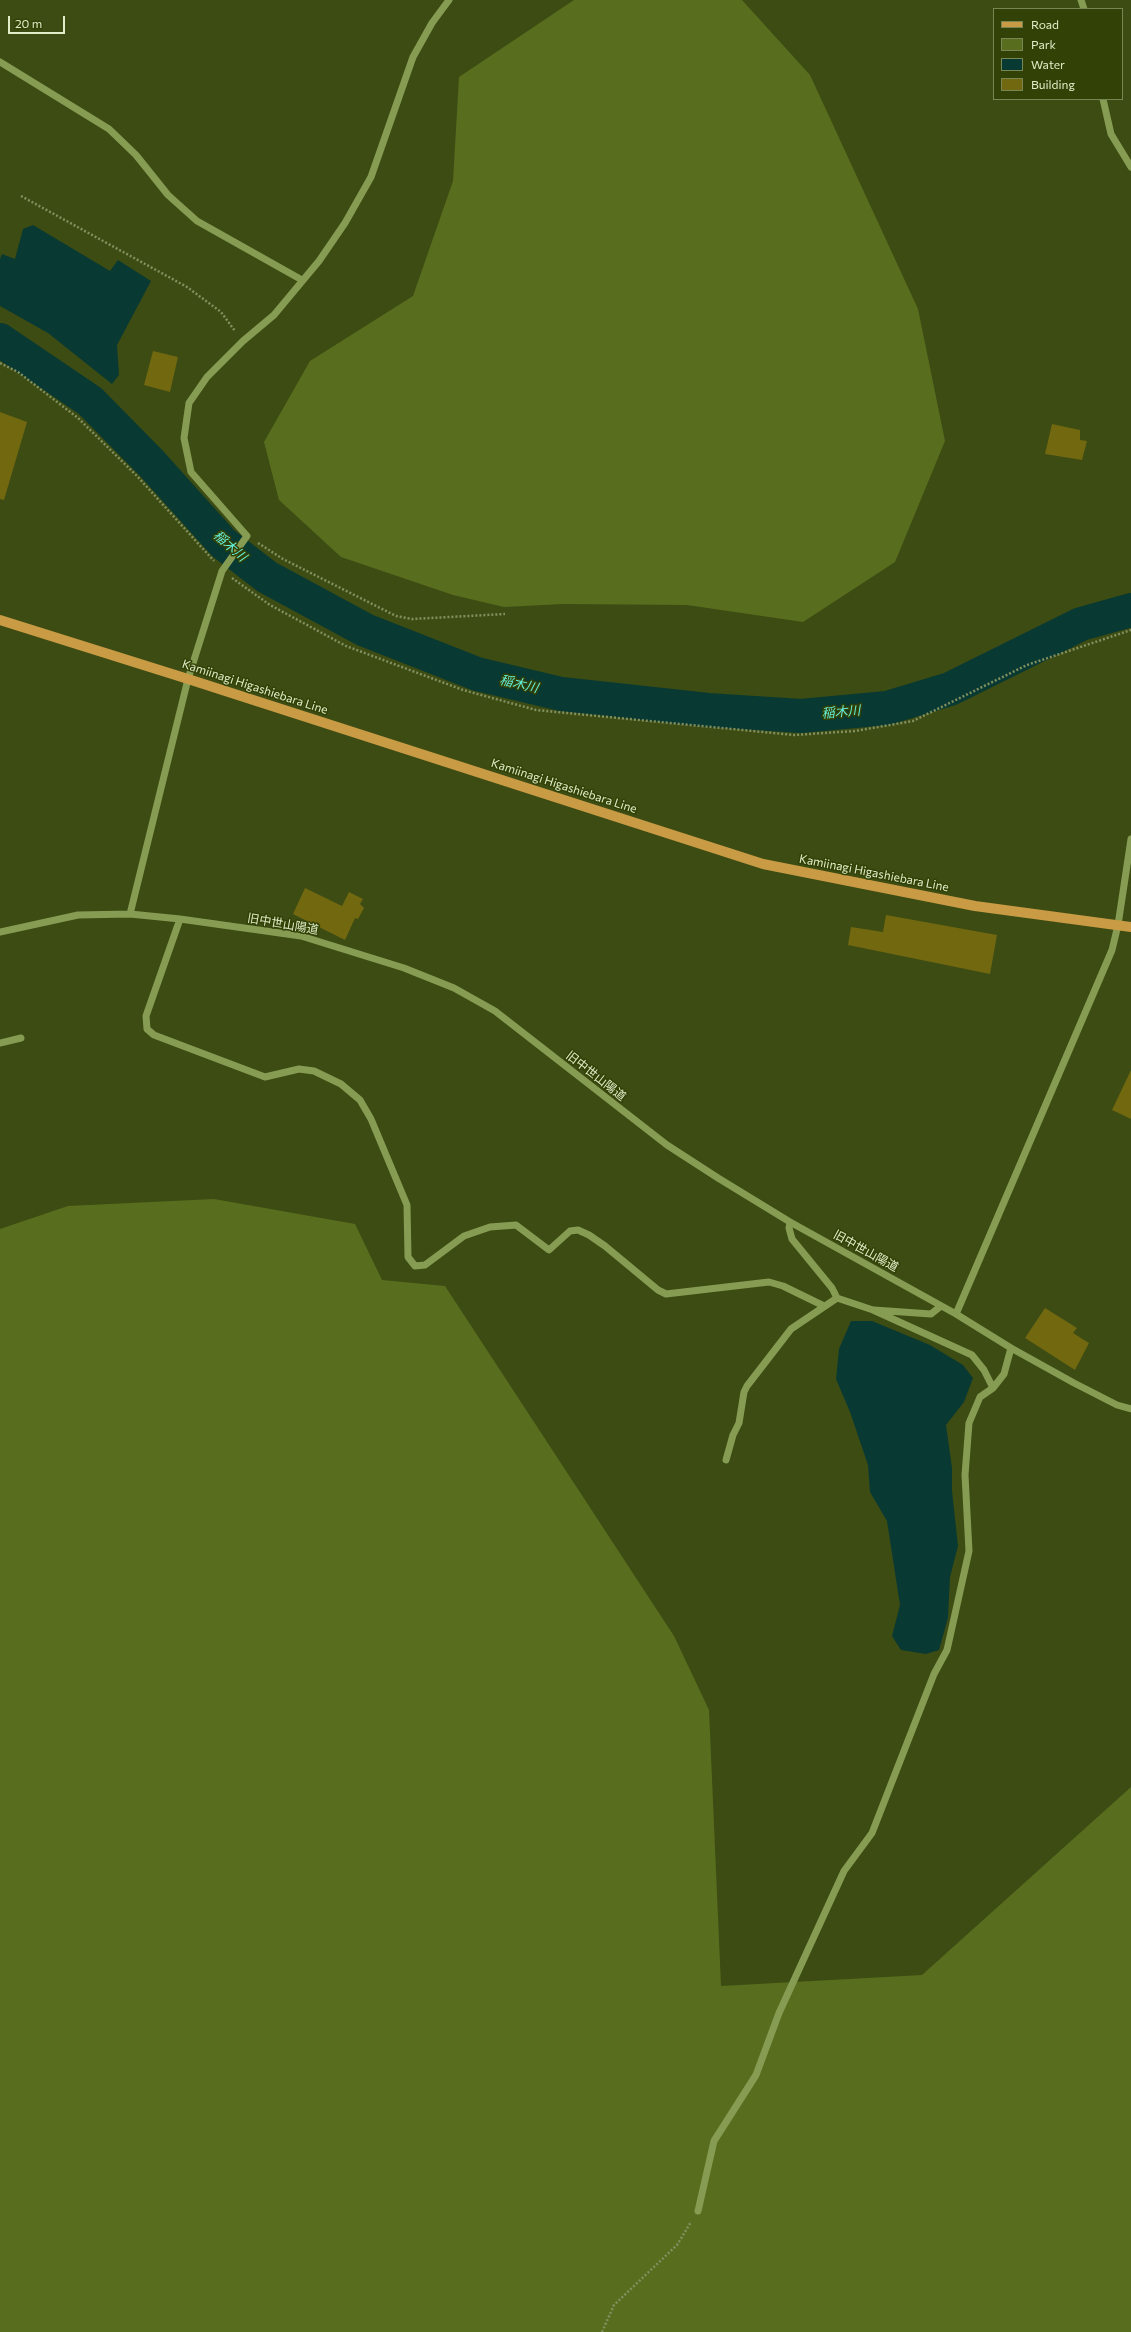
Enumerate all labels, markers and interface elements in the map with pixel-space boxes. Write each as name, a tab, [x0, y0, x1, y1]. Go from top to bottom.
scale bar	[10, 8, 67, 34]
legend	[993, 8, 1123, 100]
text: 20 m	[15, 16, 42, 30]
text: Road	[1031, 17, 1059, 31]
text: Park	[1031, 37, 1056, 51]
text: Water	[1031, 57, 1065, 71]
text: Building	[1031, 77, 1075, 91]
water label: 稲木川	[210, 527, 250, 565]
street label: Kamiinagi Higashiebara Line	[180, 657, 330, 717]
water label: 稲木川	[498, 672, 540, 696]
water label: 稲木川	[821, 703, 861, 721]
street label: Kamiinagi Higashiebara Line	[489, 756, 639, 816]
street label: Kamiinagi Higashiebara Line	[798, 851, 950, 895]
street label: 旧中世山陽道	[246, 911, 320, 937]
street label: 旧中世山陽道	[563, 1048, 629, 1104]
street label: 旧中世山陽道	[831, 1227, 901, 1275]

